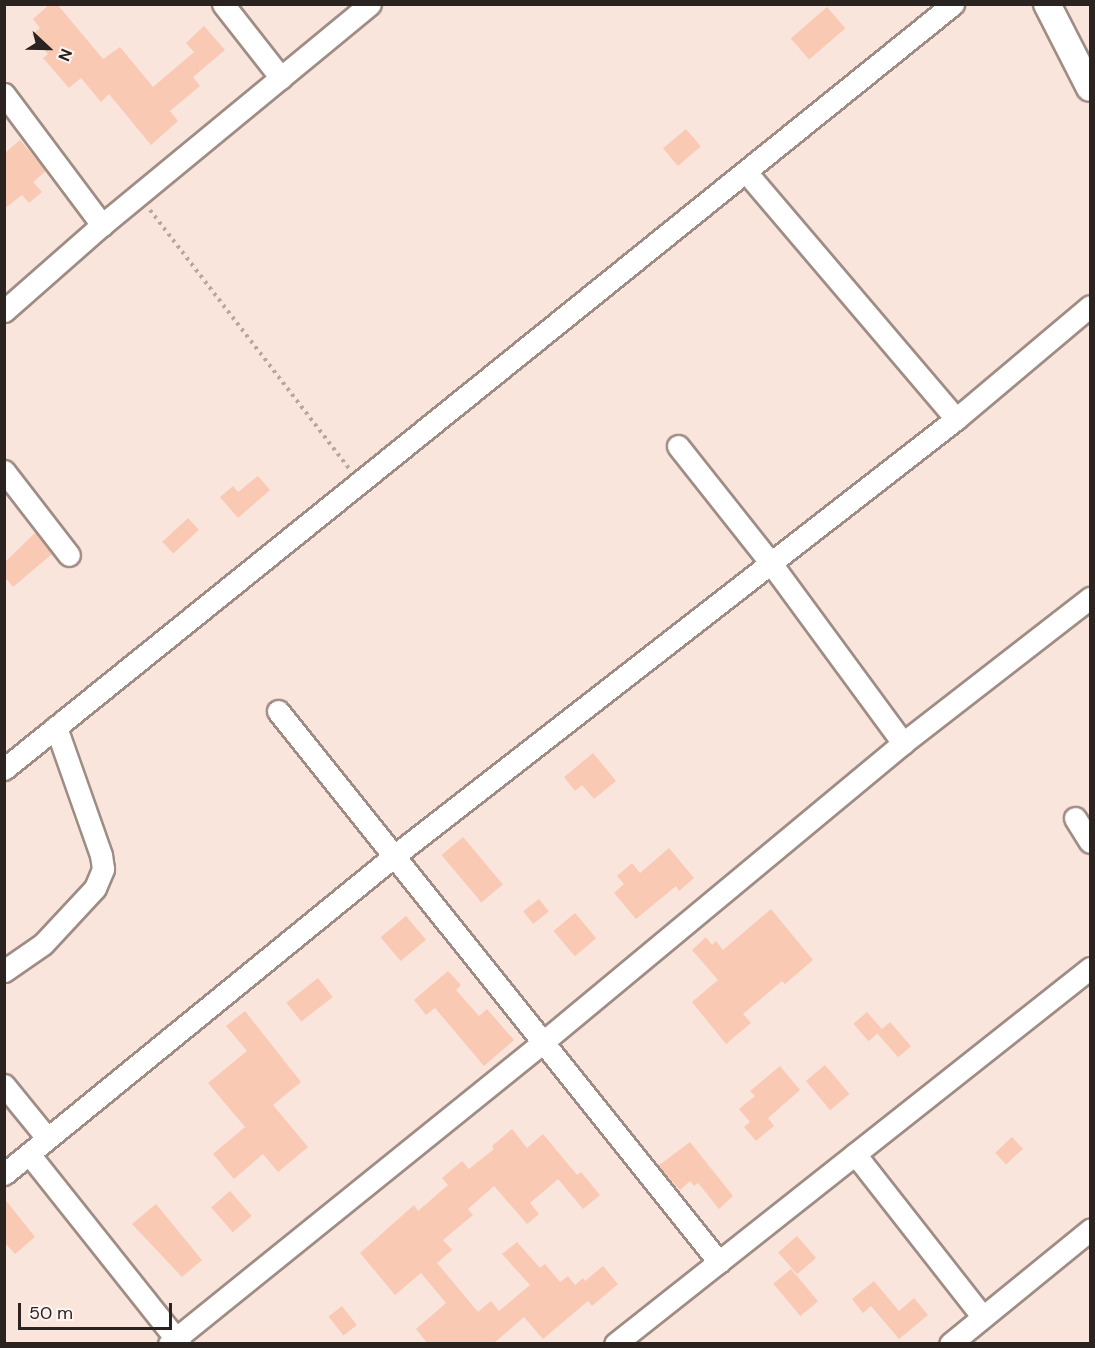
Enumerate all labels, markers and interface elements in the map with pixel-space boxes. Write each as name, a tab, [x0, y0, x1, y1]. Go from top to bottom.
north arrow	[18, 18, 78, 78]
text: N	[53, 46, 77, 64]
scale bar	[21, 1291, 176, 1329]
text: 50 m	[29, 1301, 73, 1325]

